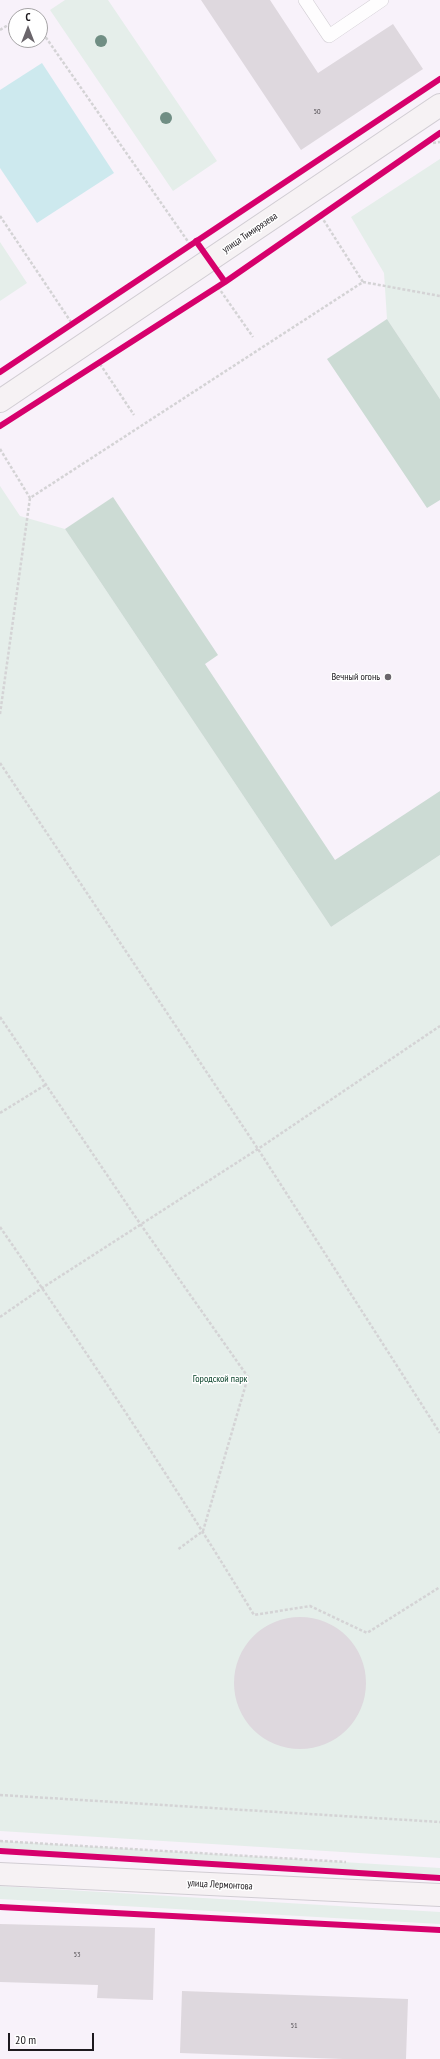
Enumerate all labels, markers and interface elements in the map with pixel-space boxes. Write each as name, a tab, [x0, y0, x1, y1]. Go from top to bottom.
north arrow	[8, 8, 48, 48]
text: С	[25, 10, 31, 24]
house number: 50	[313, 107, 321, 117]
street label: улица Тимирязева	[220, 210, 280, 256]
place label: Вечный огонь	[331, 671, 380, 683]
marker: Вечный огонь	[383, 672, 393, 682]
park label: Городской парк	[193, 1373, 247, 1385]
street label: улица Лермонтова	[187, 1877, 253, 1893]
house number: 53	[73, 1950, 81, 1960]
house number: 51	[290, 2021, 298, 2031]
scale bar	[10, 2025, 96, 2051]
text: 20 m	[15, 2032, 36, 2047]

